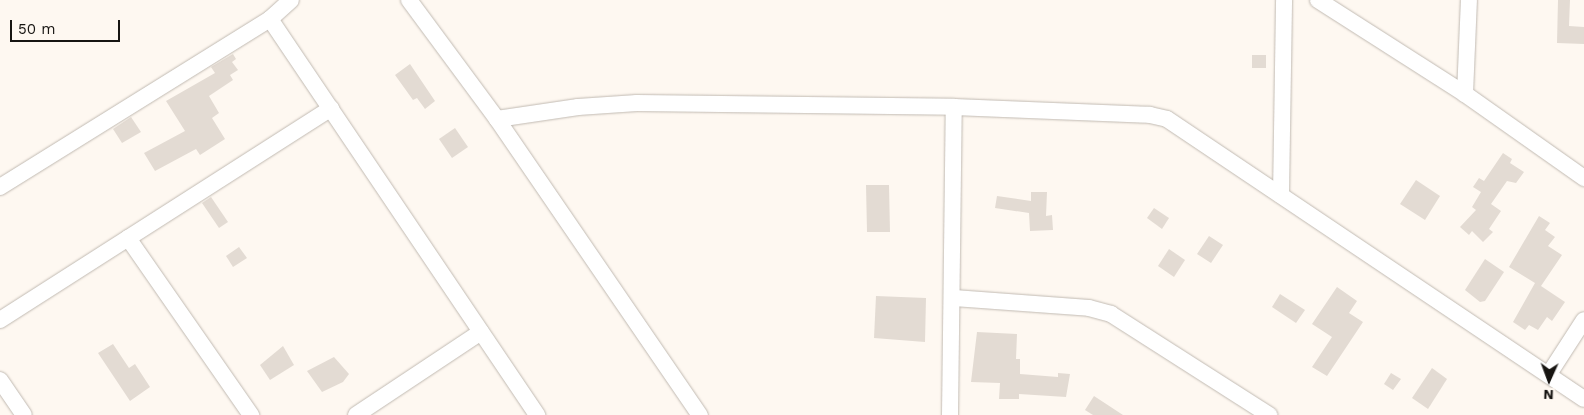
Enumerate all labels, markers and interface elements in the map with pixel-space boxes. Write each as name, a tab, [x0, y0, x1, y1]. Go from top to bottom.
scale bar	[12, 10, 122, 42]
text: 50 m	[18, 20, 55, 38]
north arrow	[1524, 355, 1574, 405]
text: N	[1543, 387, 1554, 403]

